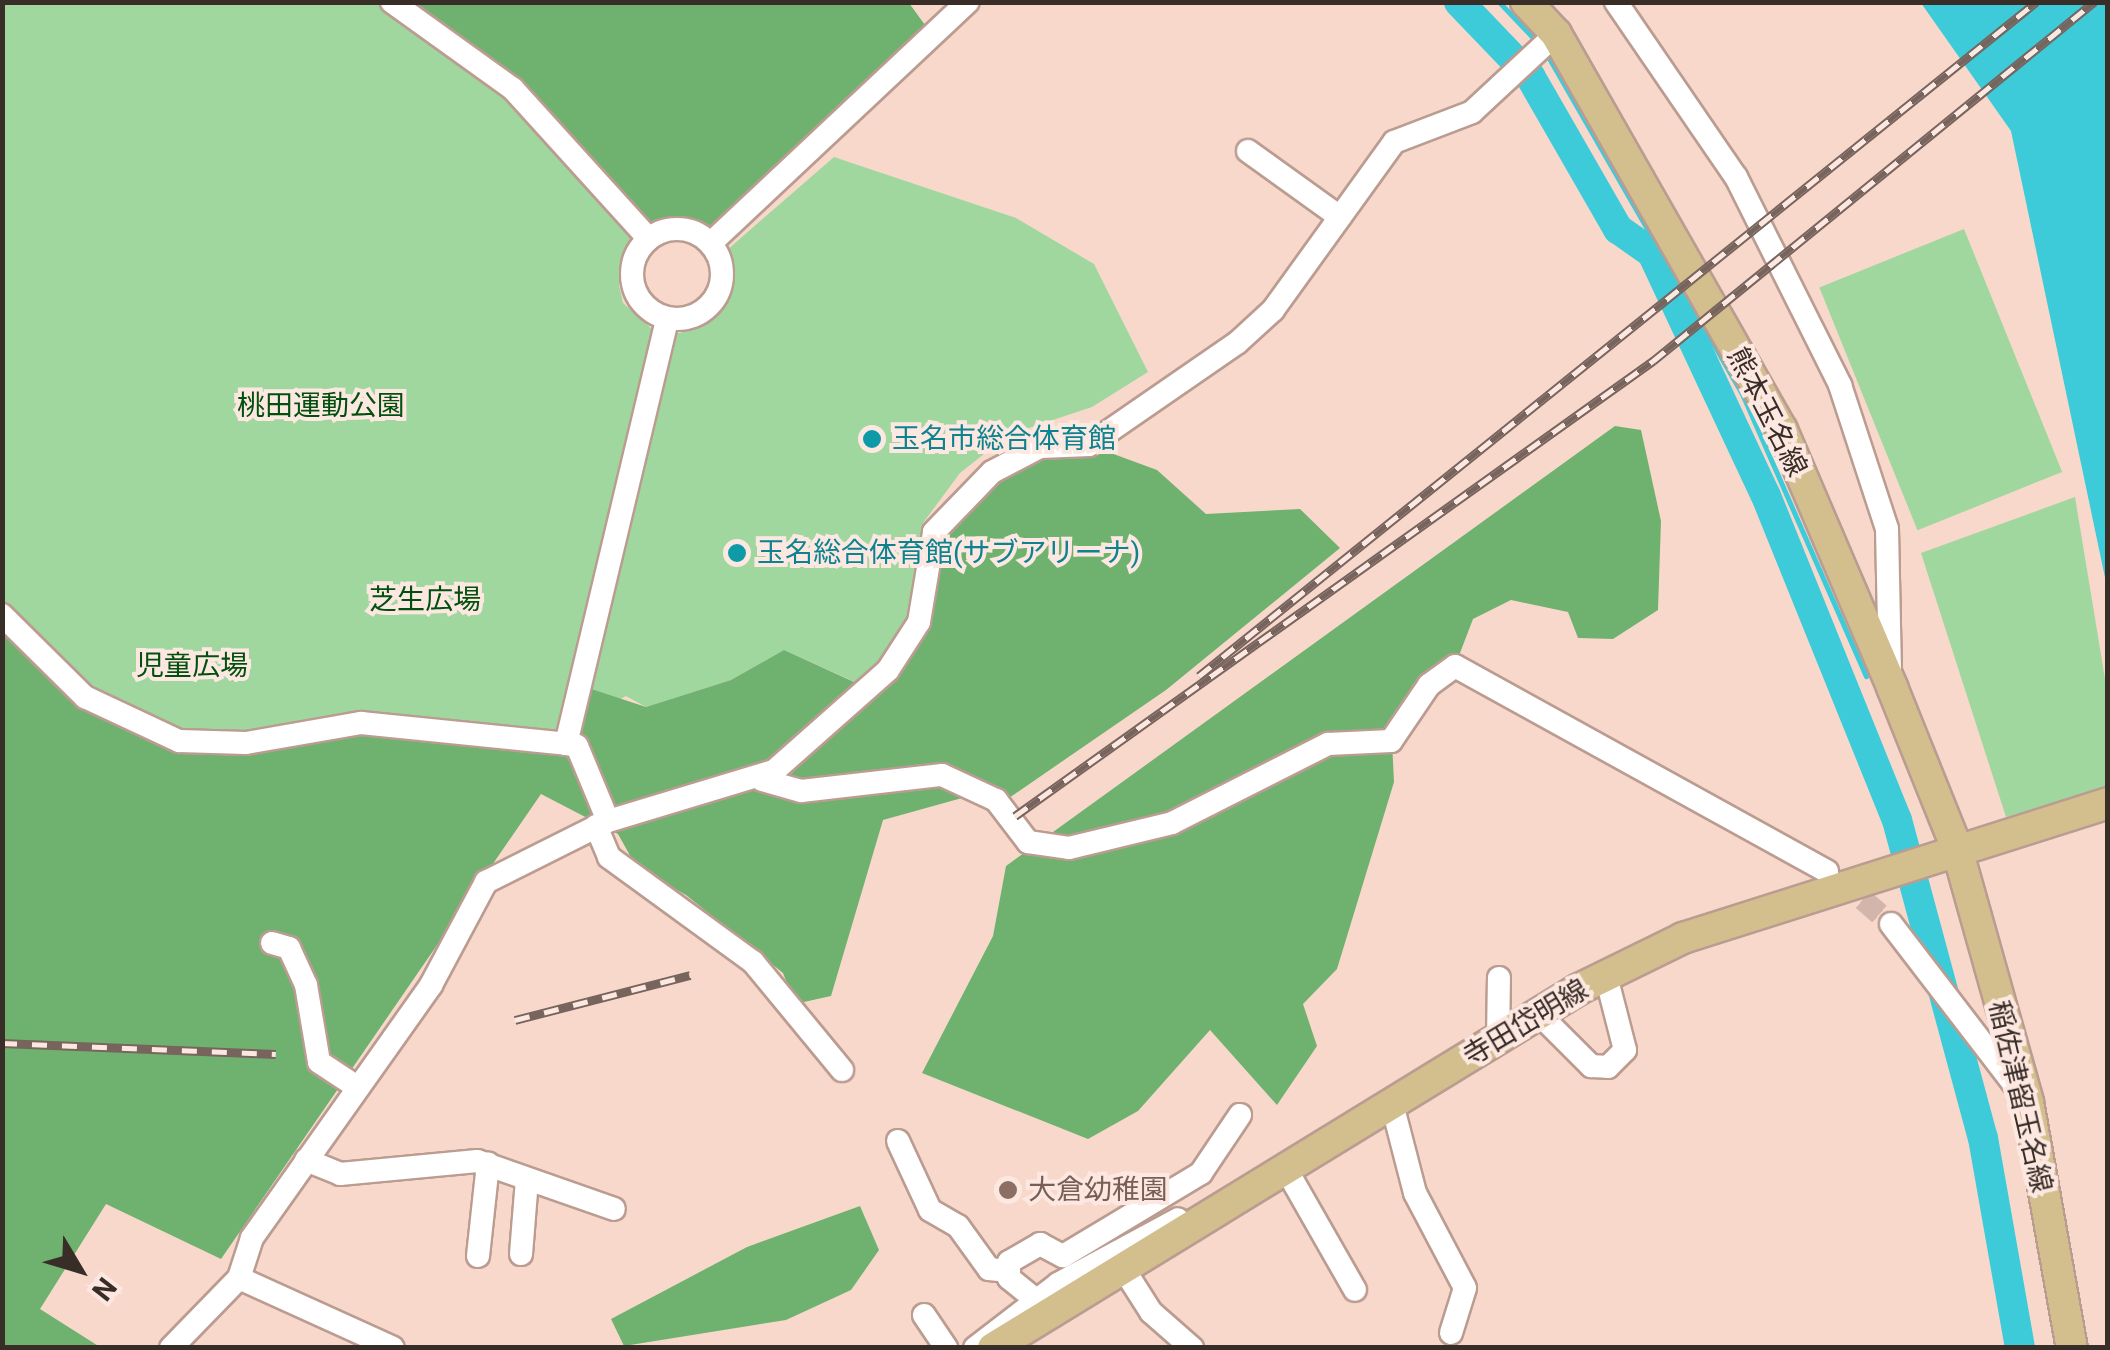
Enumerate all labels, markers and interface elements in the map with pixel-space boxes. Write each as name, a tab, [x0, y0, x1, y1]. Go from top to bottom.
street label: 熊本玉名線	[1720, 342, 1814, 482]
park label: 桃田運動公園	[237, 389, 405, 423]
place label: 玉名市総合体育館	[892, 422, 1116, 456]
marker: 玉名市総合体育館	[861, 428, 883, 450]
place label: 玉名総合体育館(サブアリーナ)	[757, 536, 1140, 570]
marker: 玉名総合体育館(サブアリーナ)	[726, 542, 748, 564]
park label: 芝生広場	[369, 583, 481, 617]
park label: 児童広場	[136, 649, 248, 683]
street label: 寺田岱明線	[1457, 973, 1595, 1073]
street label: 稲佐津留玉名線	[1982, 998, 2058, 1196]
place label: 大倉幼稚園	[1028, 1173, 1168, 1207]
marker: 大倉幼稚園	[997, 1179, 1019, 1201]
north arrow	[30, 1220, 130, 1320]
text: N	[85, 1271, 123, 1307]

